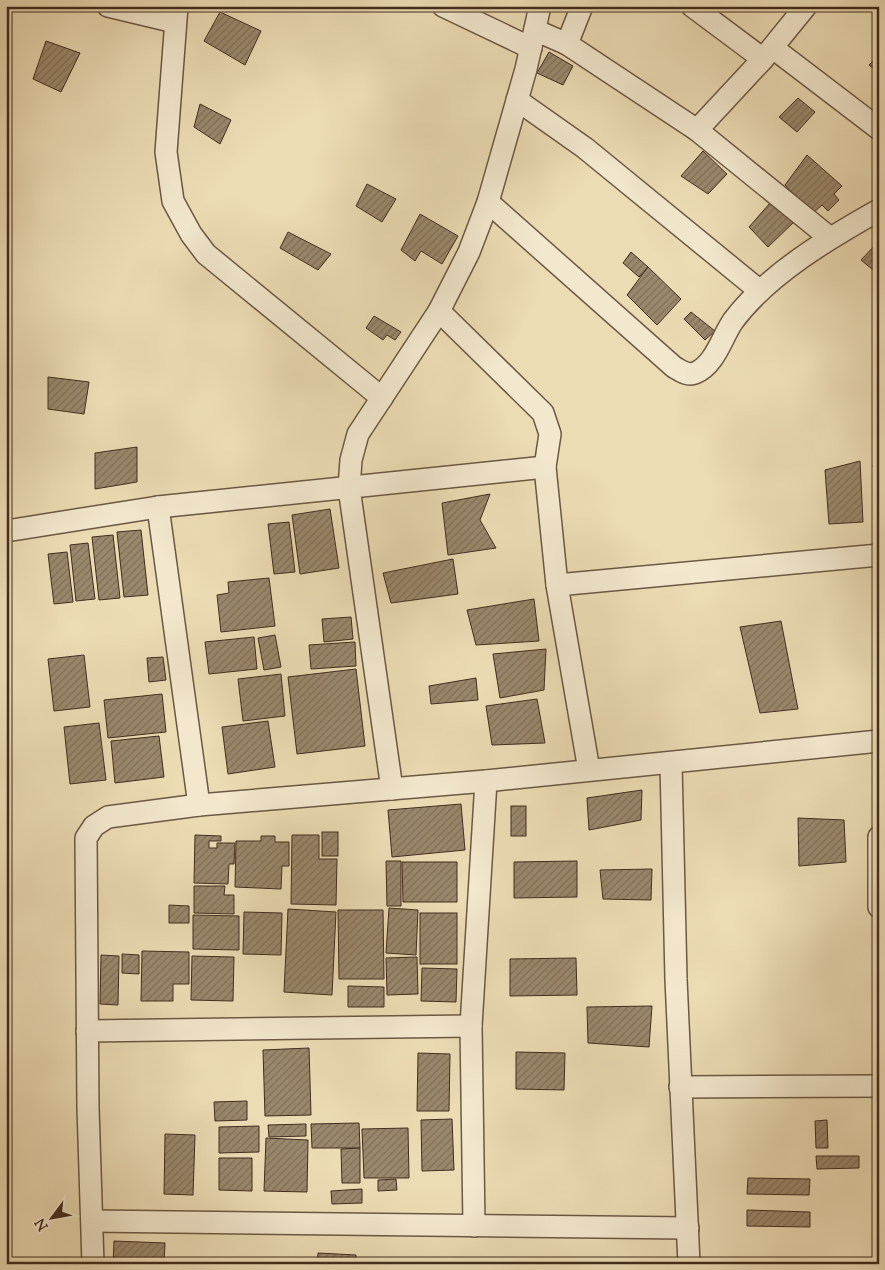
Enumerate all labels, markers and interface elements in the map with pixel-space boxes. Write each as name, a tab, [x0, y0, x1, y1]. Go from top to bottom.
north arrow	[28, 1192, 78, 1242]
text: N	[31, 1214, 54, 1234]

